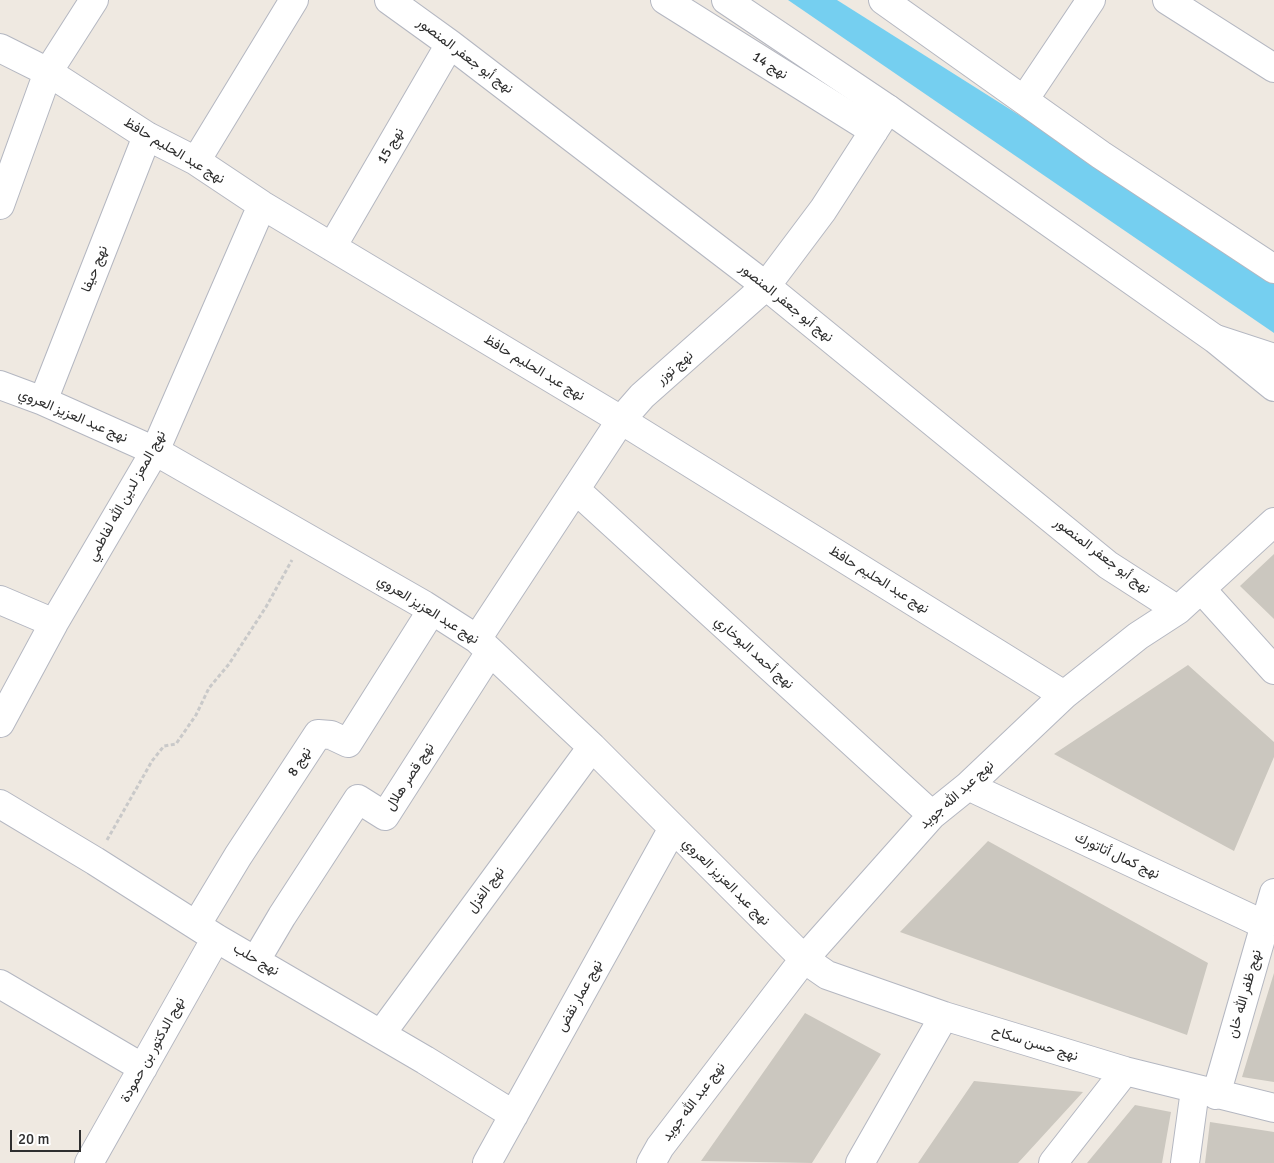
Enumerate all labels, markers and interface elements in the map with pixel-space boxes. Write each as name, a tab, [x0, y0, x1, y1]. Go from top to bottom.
street label: نهج أبو جعفر المنصور	[414, 14, 516, 98]
street label: نهج 14	[749, 49, 791, 83]
street label: نهج عبد الحليم حافظ	[120, 114, 228, 188]
street label: نهج 15	[374, 125, 408, 167]
street label: نهج حيفا	[78, 243, 112, 295]
street label: نهج أبو جعفر المنصور	[736, 260, 836, 346]
street label: نهج عبد الحليم حافظ	[480, 331, 588, 405]
street label: نهج توزر	[653, 347, 697, 389]
street label: نهج عبد العزيز العروي	[16, 385, 130, 447]
street label: نهج المعز لدين الله لفاطمي	[84, 428, 170, 564]
street label: نهج أبو جعفر المنصور	[1051, 514, 1153, 598]
street label: نهج عبد الحليم حافظ	[826, 542, 932, 618]
street label: نهج عبد العزيز العروي	[374, 572, 482, 648]
street label: نهج أحمد البوخاري	[711, 613, 797, 693]
street label: نهج قصر هلال	[382, 740, 438, 814]
street label: نهج 8	[285, 744, 315, 780]
street label: نهج عبد الله جويد	[916, 757, 998, 833]
street label: نهج كمال أتاتورك	[1072, 829, 1162, 883]
street label: نهج عبد العزيز العروي	[679, 835, 773, 929]
street label: نهج الغزل	[464, 864, 508, 916]
street label: نهج حلب	[230, 940, 282, 980]
street label: نهج ظفر الله خان	[1224, 948, 1266, 1040]
street label: نهج عمار نقض	[553, 957, 607, 1035]
street label: نهج الدكتور بن حمودة	[117, 994, 189, 1106]
street label: نهج حسن سكاح	[990, 1023, 1080, 1065]
street label: نهج عبد الله جويد	[659, 1059, 729, 1145]
scale bar	[12, 1120, 84, 1152]
text: 20 m	[18, 1130, 49, 1148]

